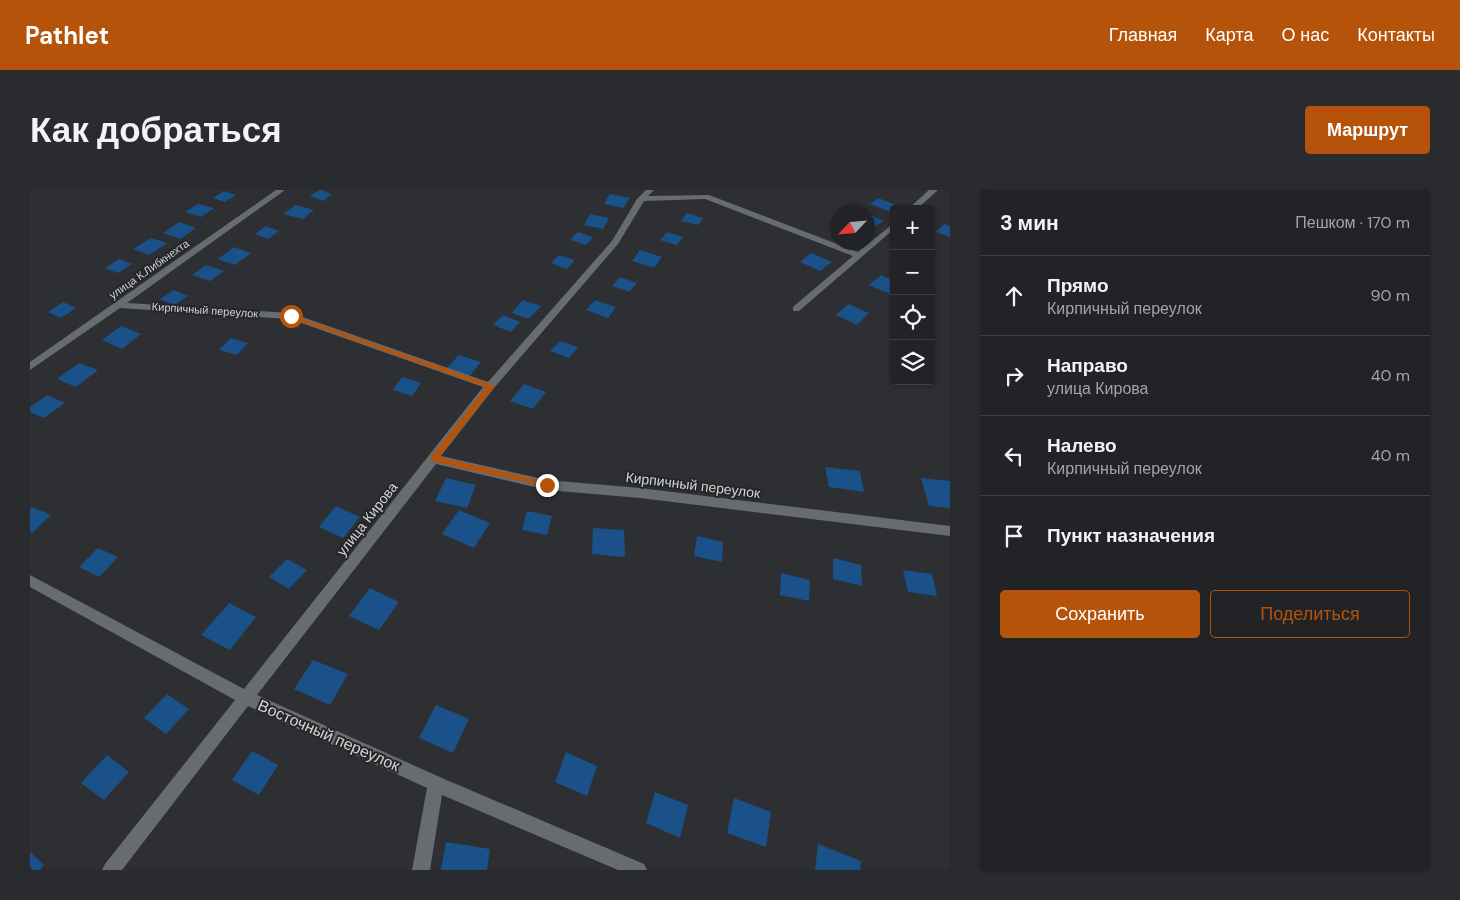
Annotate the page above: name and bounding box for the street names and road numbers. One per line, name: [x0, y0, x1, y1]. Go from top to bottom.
street label: улица К.Либкнехта: [106, 236, 192, 302]
street label: Кирпичный переулок: [151, 299, 259, 321]
street label: Кирпичный переулок: [625, 468, 762, 502]
street label: улица Кирова: [333, 478, 402, 560]
street label: Восточный переулок: [254, 695, 404, 777]

